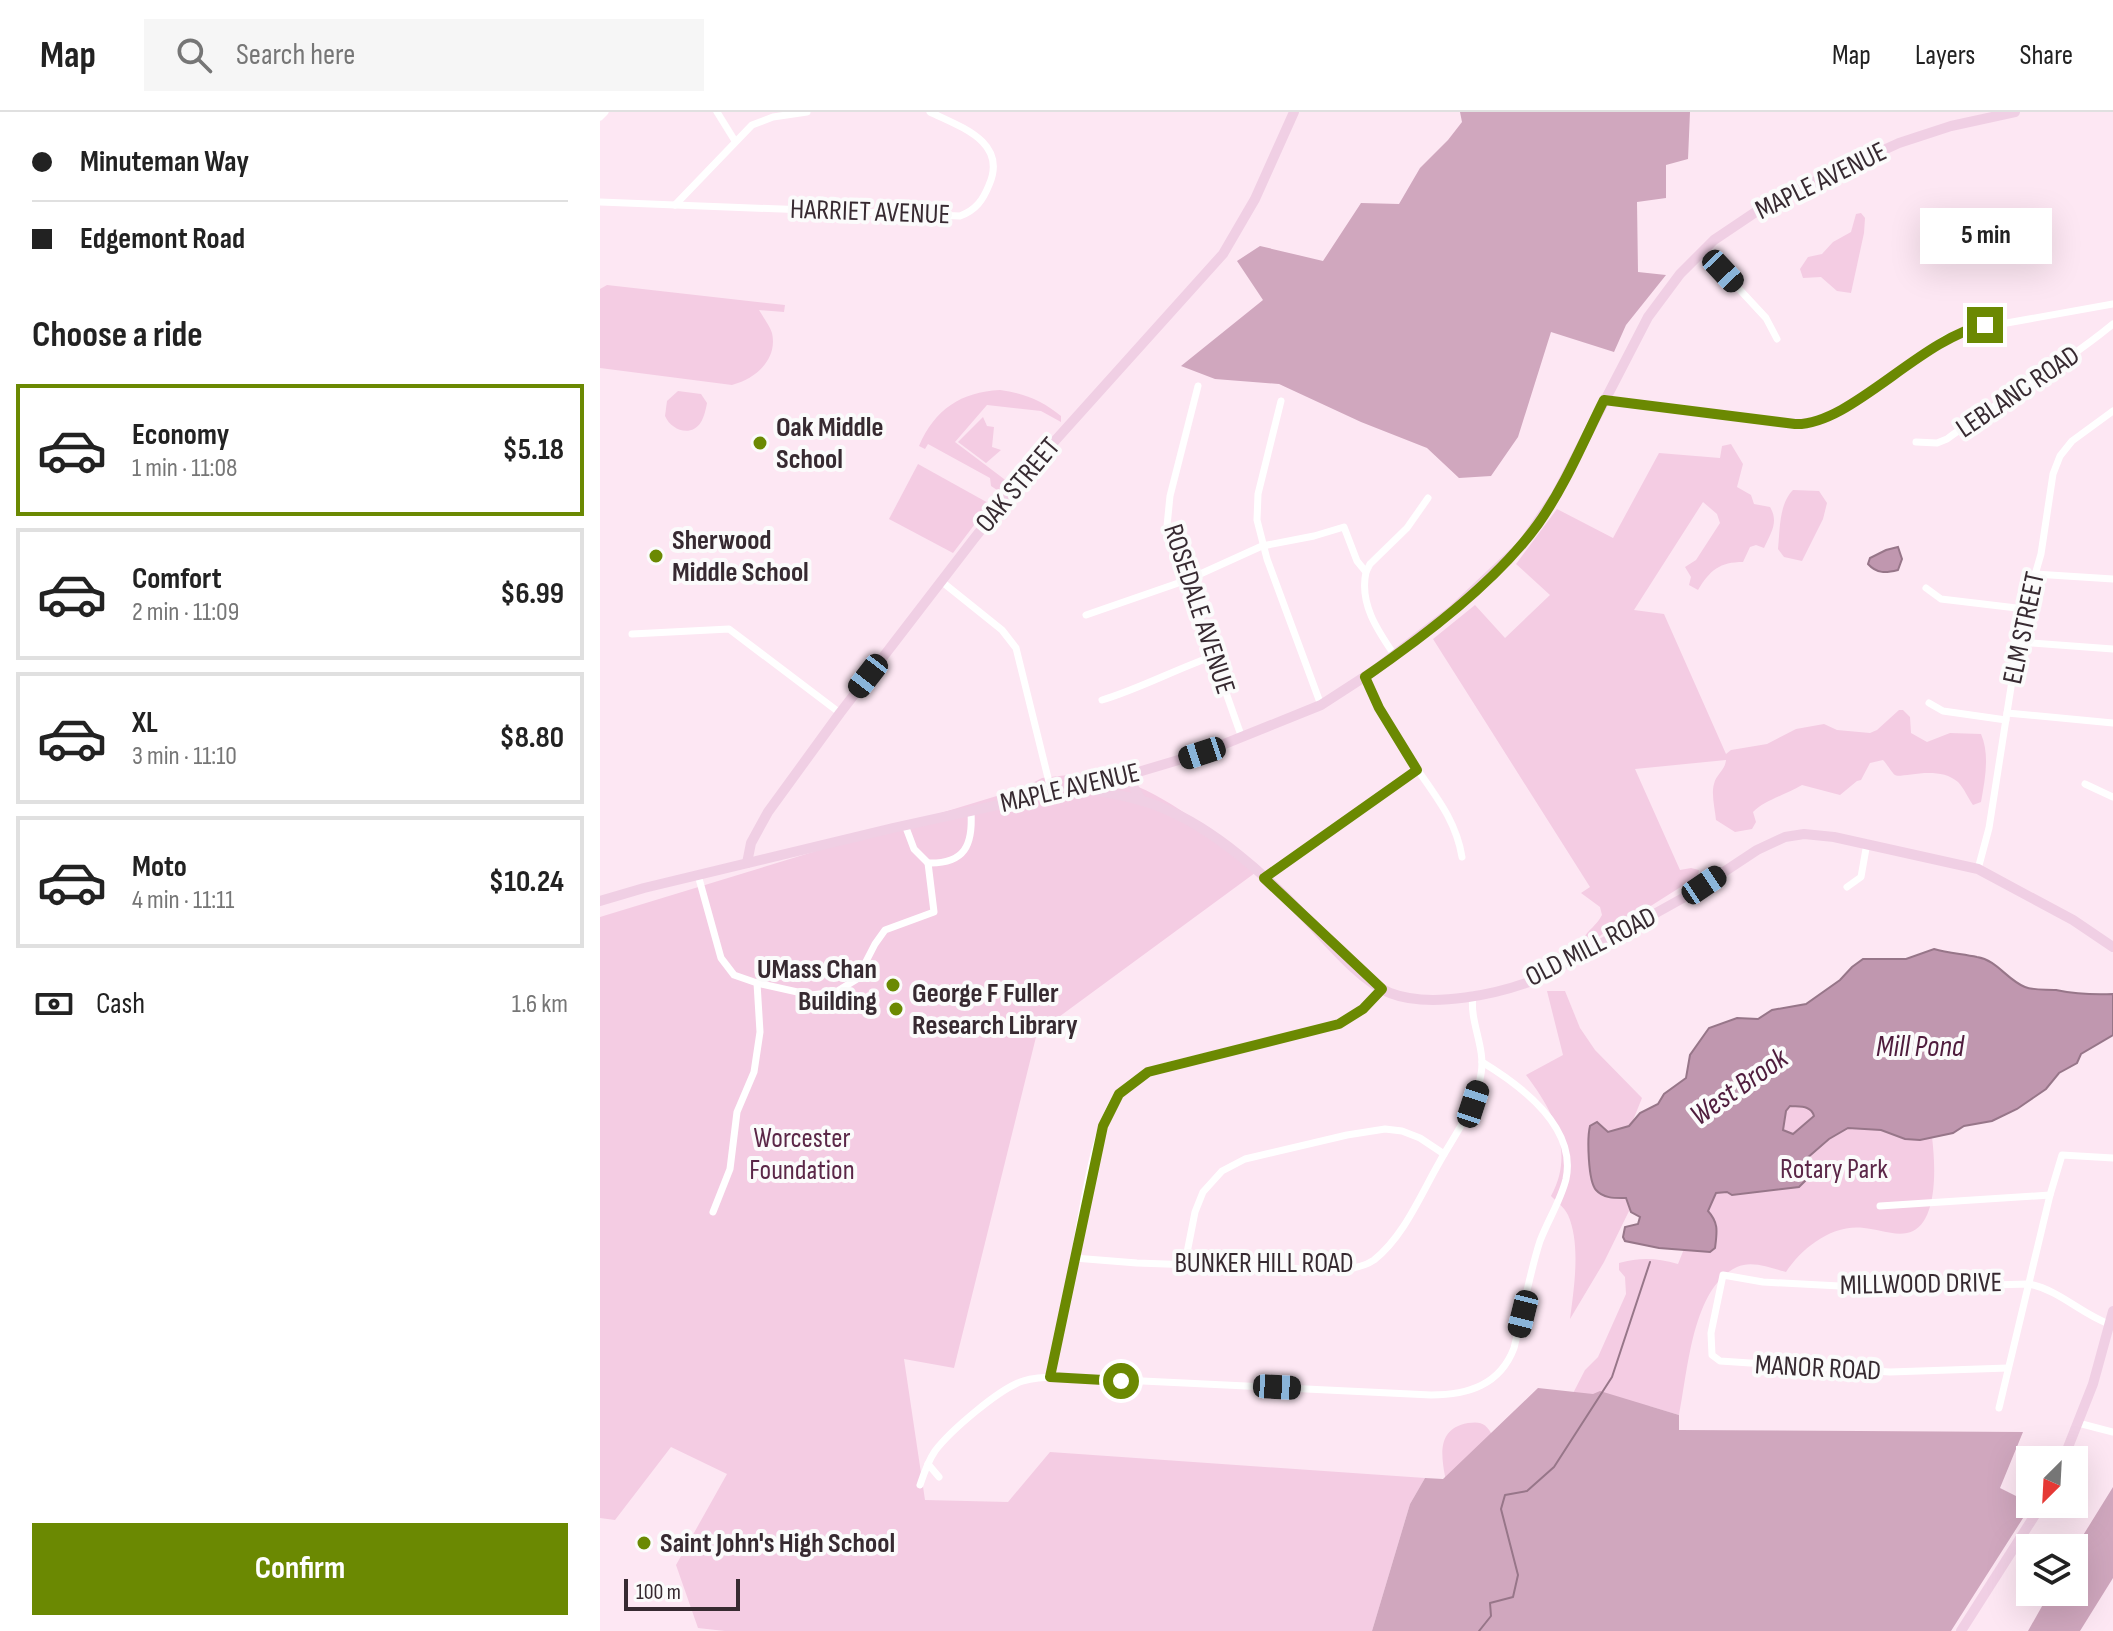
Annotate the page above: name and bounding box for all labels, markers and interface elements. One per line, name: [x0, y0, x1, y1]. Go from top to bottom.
search box: [144, 19, 704, 91]
text: Map: [40, 33, 96, 78]
icon: search: [172, 33, 216, 77]
text: Search here: [236, 37, 355, 73]
text: Map: [1832, 39, 1871, 72]
text: Layers: [1915, 39, 1975, 72]
text: Share: [2019, 39, 2073, 72]
street label: MAPLE AVENUE: [1750, 135, 1892, 227]
text: Minuteman Way: [80, 144, 249, 180]
street label: HARRIET AVENUE: [789, 193, 951, 231]
callout: 5 min: [1919, 209, 2051, 265]
text: 5 min: [1961, 220, 2011, 251]
text: Edgemont Road: [80, 221, 245, 257]
car: [1698, 245, 1748, 297]
route end: [1967, 307, 2003, 343]
text: Choose a ride: [32, 314, 203, 357]
street label: LEBLANC ROAD: [1950, 339, 2086, 445]
place label: Oak Middle School: [776, 411, 883, 476]
icon: car: [36, 414, 108, 486]
text: Economy: [132, 417, 229, 453]
street label: OAK STREET: [969, 431, 1067, 539]
text: $5.18: [503, 432, 564, 468]
marker: Oak Middle School: [751, 434, 769, 452]
text: 1 min · 11:08: [132, 453, 237, 484]
street label: ROSEDALE AVENUE: [1156, 520, 1242, 698]
place label: Sherwood Middle School: [672, 524, 809, 589]
marker: Sherwood Middle School: [647, 547, 665, 565]
icon: car: [36, 558, 108, 630]
text: Comfort: [132, 561, 222, 597]
street label: ELM STREET: [1996, 569, 2052, 687]
text: $6.99: [500, 576, 564, 612]
text: 2 min · 11:09: [132, 597, 239, 628]
car: [844, 650, 892, 702]
icon: car: [36, 702, 108, 774]
text: XL: [132, 705, 158, 741]
text: $8.80: [499, 720, 564, 756]
car: [1175, 734, 1229, 772]
text: 3 min · 11:10: [132, 741, 237, 772]
street label: MAPLE AVENUE: [997, 756, 1143, 820]
icon: car: [36, 846, 108, 918]
text: Moto: [132, 849, 187, 885]
car: [1677, 862, 1731, 908]
text: $10.24: [489, 864, 564, 900]
text: 4 min · 11:11: [132, 885, 234, 916]
street label: OLD MILL ROAD: [1520, 900, 1662, 994]
place label: UMass Chan Building: [757, 953, 877, 1018]
marker: UMass Chan Building: [884, 976, 902, 994]
place label: George F Fuller Research Library: [912, 977, 1078, 1042]
icon: cash: [32, 982, 76, 1026]
text: Cash: [96, 986, 145, 1022]
text: 1.6 km: [512, 989, 568, 1020]
marker: George F Fuller Research Library: [887, 1000, 905, 1018]
water label: Mill Pond: [1876, 1029, 1965, 1065]
water label: West Brook: [1683, 1040, 1796, 1134]
car: [1454, 1077, 1492, 1131]
park label: Worcester Foundation: [749, 1122, 855, 1187]
park label: Rotary Park: [1780, 1153, 1888, 1186]
street label: BUNKER HILL ROAD: [1174, 1247, 1354, 1280]
street label: MILLWOOD DRIVE: [1840, 1266, 2002, 1302]
car: [1506, 1288, 1540, 1340]
street label: MANOR ROAD: [1754, 1348, 1882, 1388]
route start: [1103, 1363, 1139, 1399]
car: [1252, 1374, 1302, 1400]
north arrow: [2016, 1446, 2088, 1518]
map controls: [2016, 1446, 2088, 1606]
button: Confirm: [32, 1523, 568, 1615]
place label: Saint John's High School: [660, 1527, 895, 1560]
marker: Saint John's High School: [635, 1534, 653, 1552]
button: layers: [2016, 1534, 2088, 1606]
scale bar: [624, 1575, 740, 1611]
text: 100 m: [636, 1579, 681, 1606]

